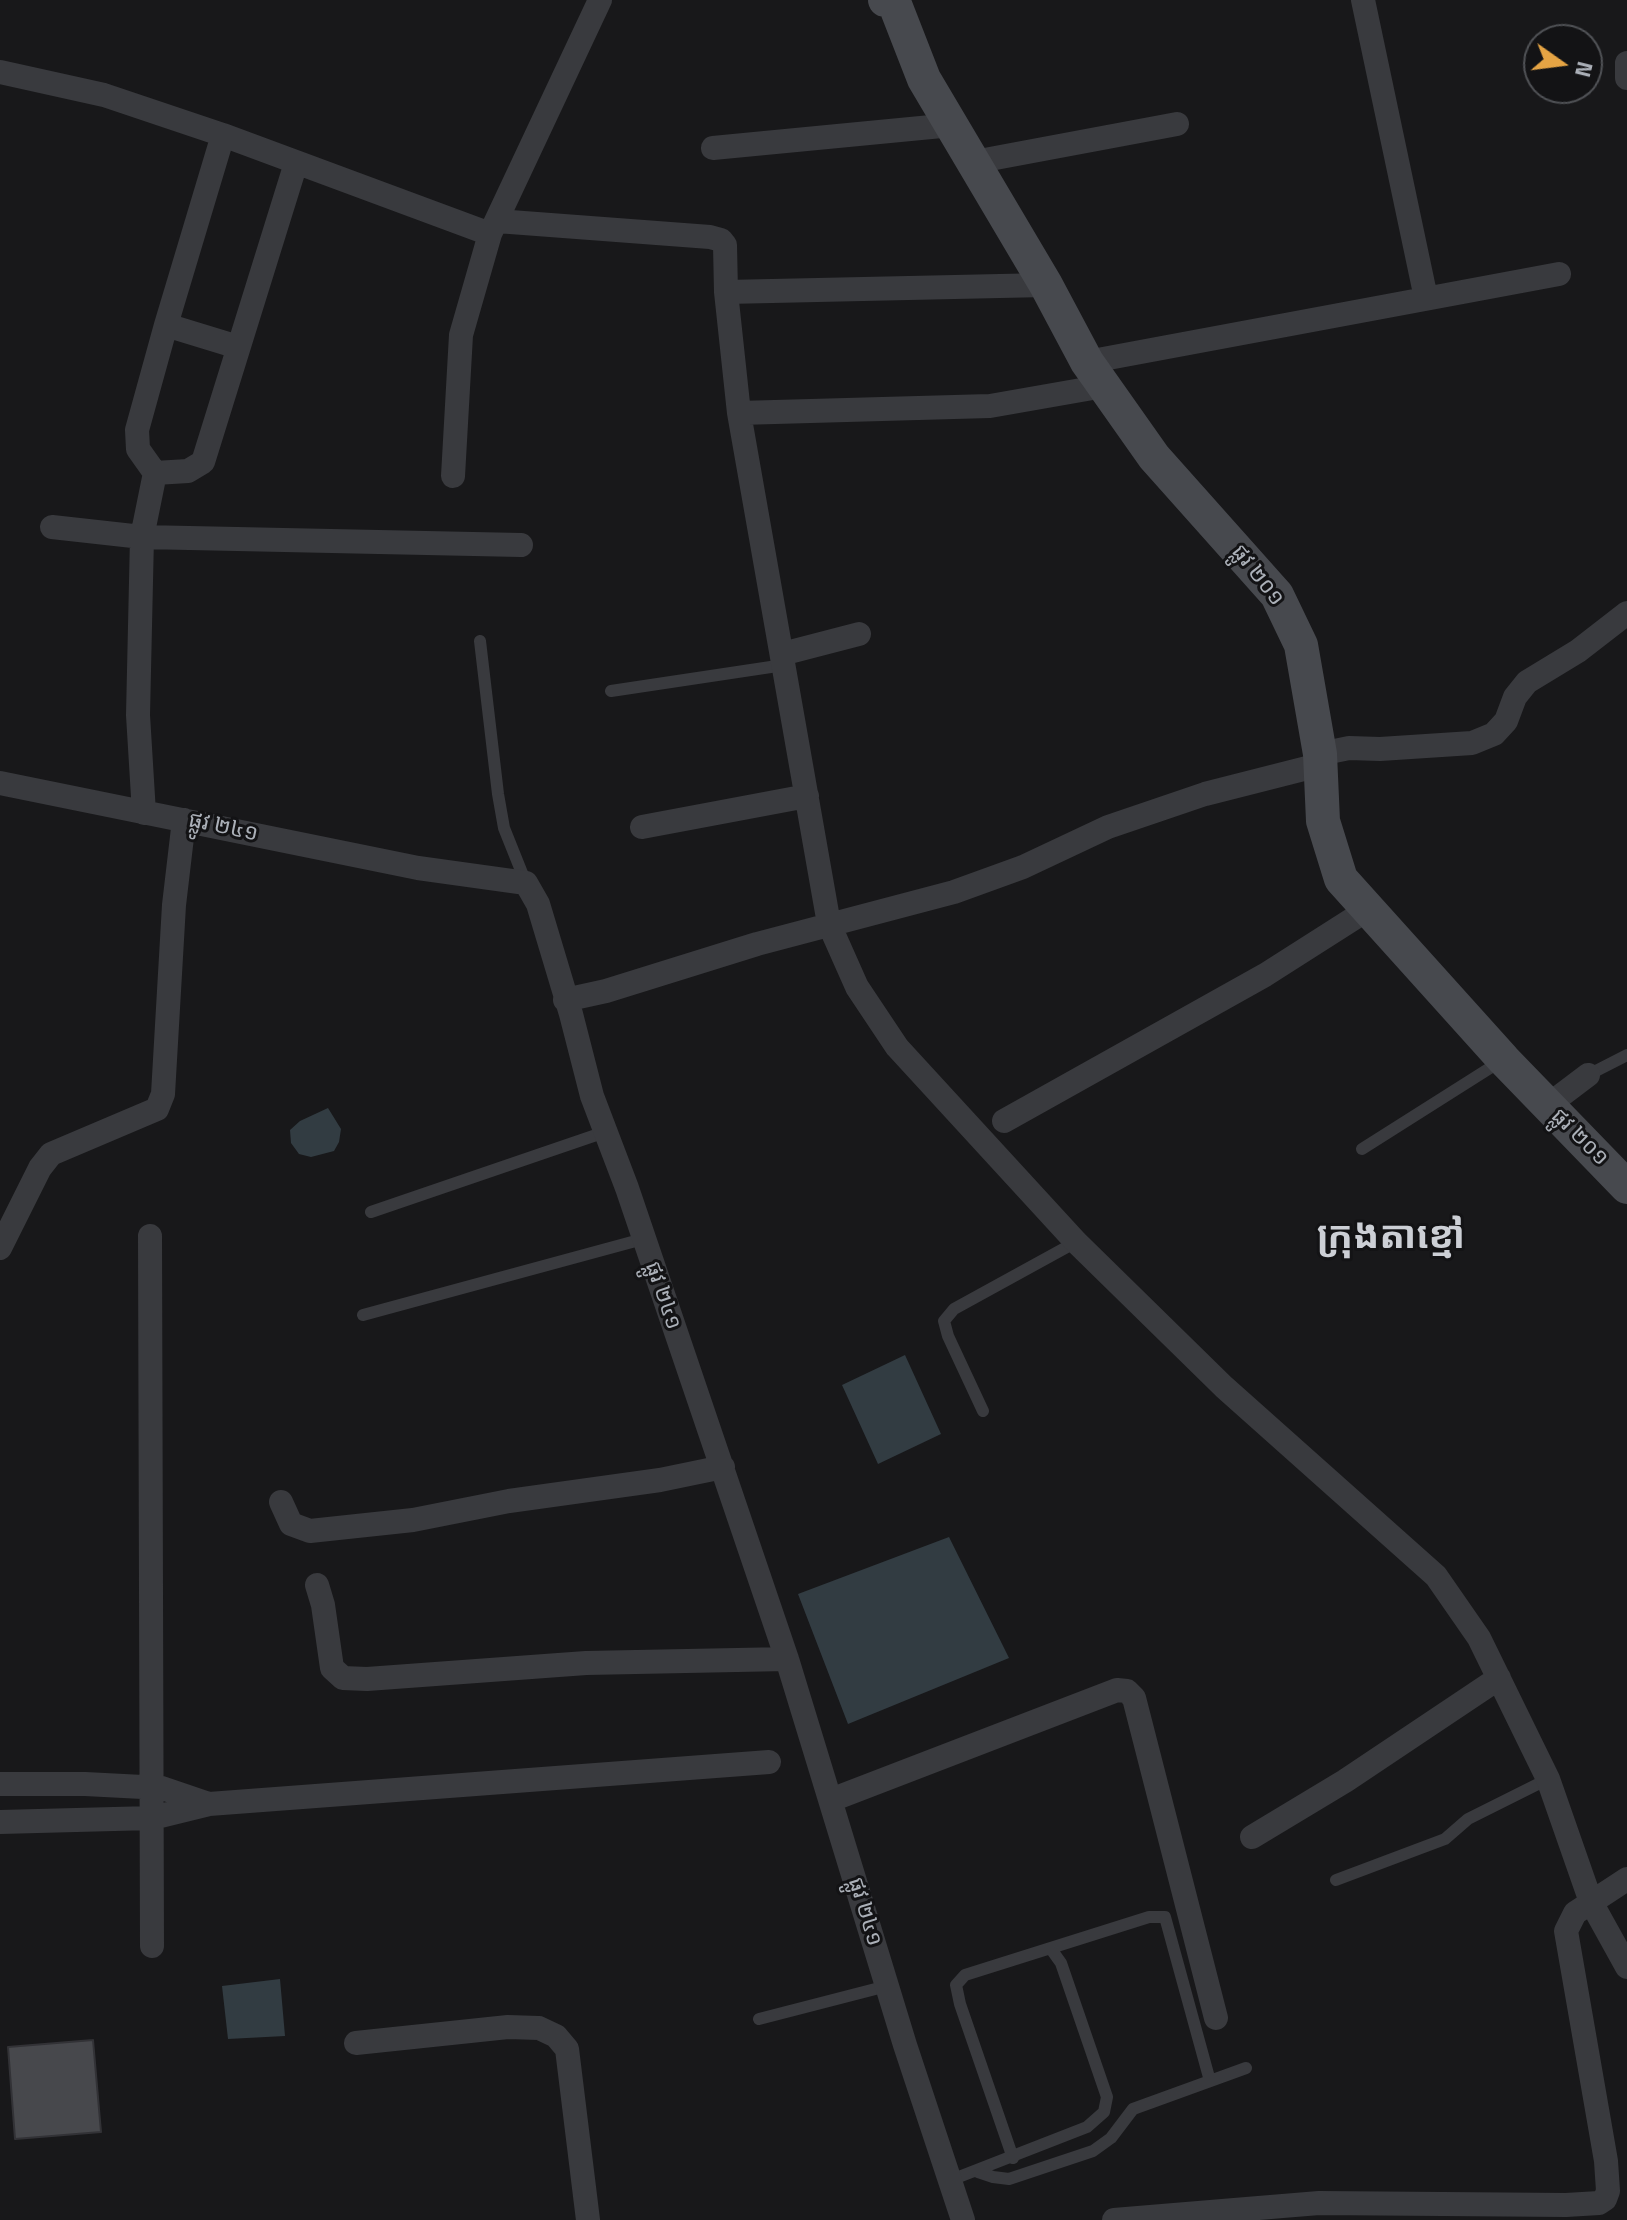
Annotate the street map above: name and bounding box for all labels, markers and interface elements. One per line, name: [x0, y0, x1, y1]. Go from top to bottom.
north arrow: [1523, 24, 1603, 104]
text: N: [1566, 58, 1603, 81]
street label: ផ្លូវ ២០១: [1225, 540, 1289, 612]
street label: ផ្លូវ ២៤១: [186, 808, 260, 848]
street label: ផ្លូវ ២០១: [1545, 1104, 1613, 1172]
district label: ក្រុងតាខ្មៅ: [1317, 1216, 1465, 1262]
street label: ផ្លូវ ២៤១: [638, 1258, 686, 1334]
street label: ផ្លូវ ២៤១: [841, 1874, 887, 1950]

